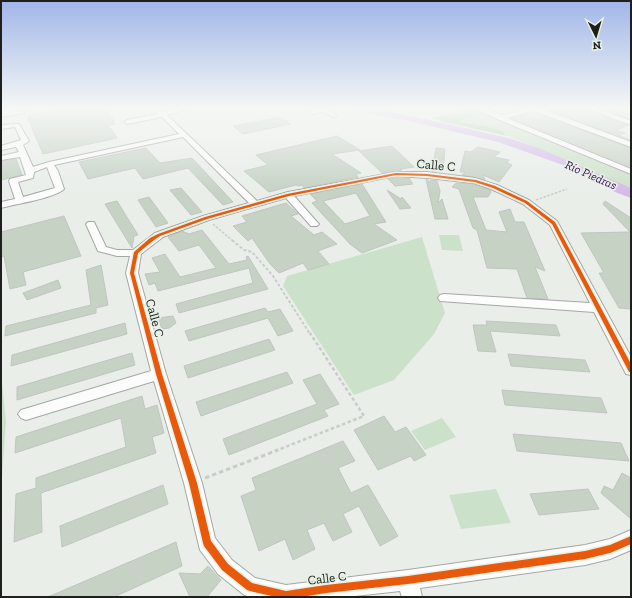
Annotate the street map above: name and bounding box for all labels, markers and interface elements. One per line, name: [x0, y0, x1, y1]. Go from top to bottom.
north arrow: [576, 16, 616, 56]
text: N: [591, 39, 602, 52]
street label: Calle C: [416, 156, 456, 174]
water label: Río Piedras: [563, 157, 619, 193]
street label: Calle C: [143, 297, 167, 339]
street label: Calle C: [307, 568, 347, 588]

